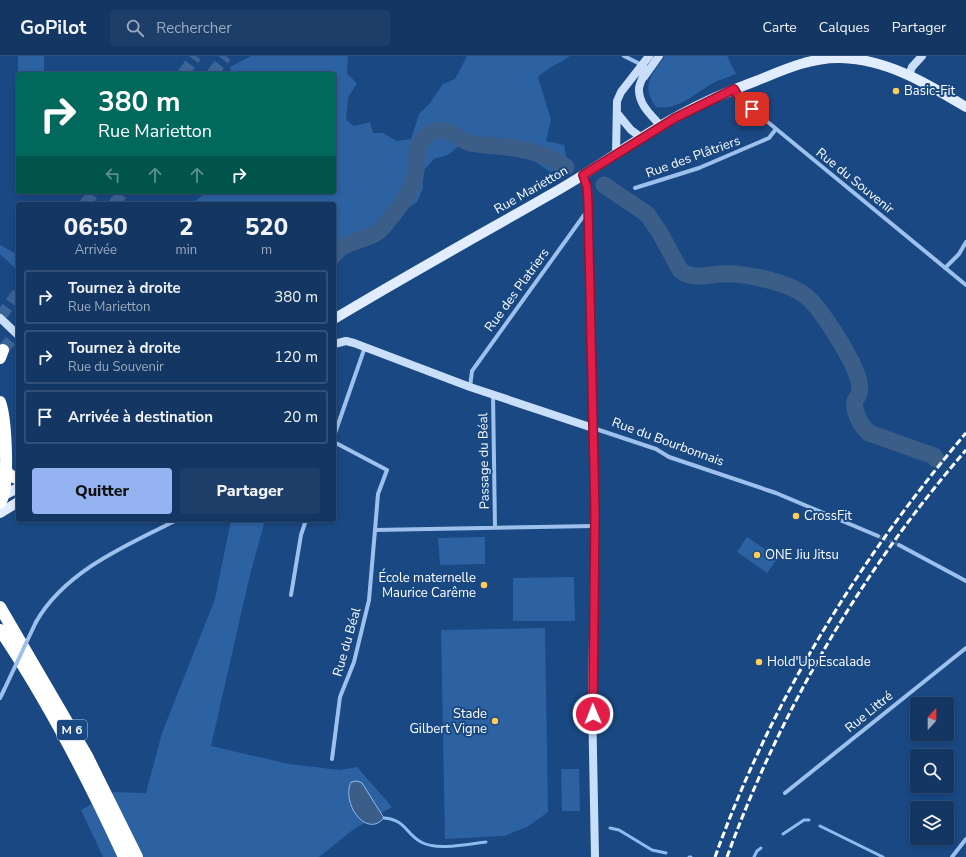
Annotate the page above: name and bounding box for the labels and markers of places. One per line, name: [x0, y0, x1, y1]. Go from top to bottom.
place label: Basic-Fit: [904, 82, 955, 100]
marker: Basic-Fit: [891, 86, 901, 96]
pin: [735, 92, 769, 126]
place label: CrossFit: [804, 507, 852, 525]
marker: CrossFit: [791, 511, 801, 521]
place label: ONE Jiu Jitsu: [765, 546, 839, 564]
marker: ONE Jiu Jitsu: [752, 550, 762, 560]
place label: École maternelle Maurice Carême: [378, 568, 476, 602]
marker: École maternelle Maurice Carême: [479, 580, 489, 590]
place label: Hold'Up Escalade: [767, 653, 871, 671]
marker: Hold'Up Escalade: [754, 657, 764, 667]
place label: Stade Gilbert Vigne: [409, 705, 487, 738]
marker: Stade Gilbert Vigne: [490, 716, 500, 726]

